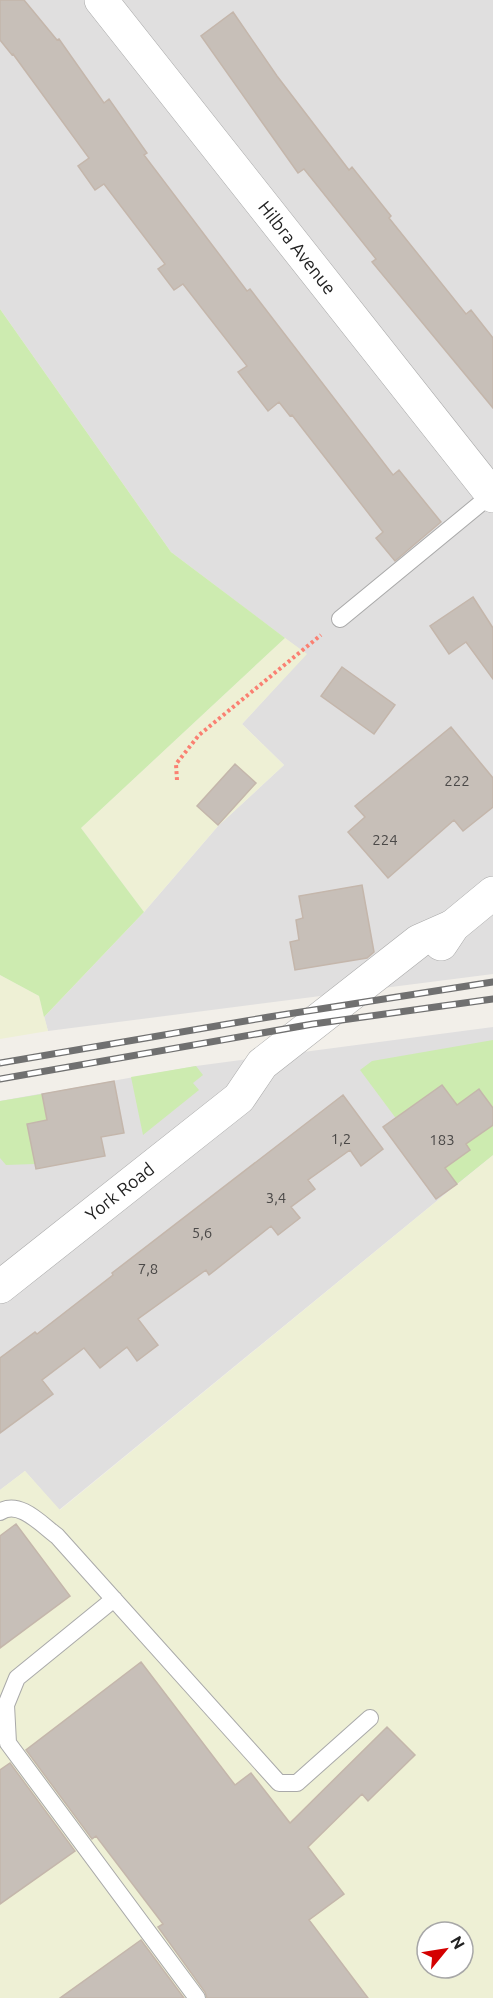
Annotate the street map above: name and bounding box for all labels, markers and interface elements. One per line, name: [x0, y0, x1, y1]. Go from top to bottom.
street label: Hilbra Avenue: [255, 197, 341, 298]
house number: 222: [444, 772, 470, 789]
house number: 224: [372, 831, 398, 848]
house number: 1,2: [331, 1130, 351, 1147]
house number: 183: [429, 1131, 455, 1148]
street label: York Road: [81, 1158, 158, 1225]
house number: 3,4: [266, 1189, 286, 1206]
house number: 5,6: [192, 1224, 212, 1241]
house number: 7,8: [138, 1260, 158, 1277]
north arrow: [415, 1920, 475, 1980]
text: N: [447, 1933, 469, 1952]

